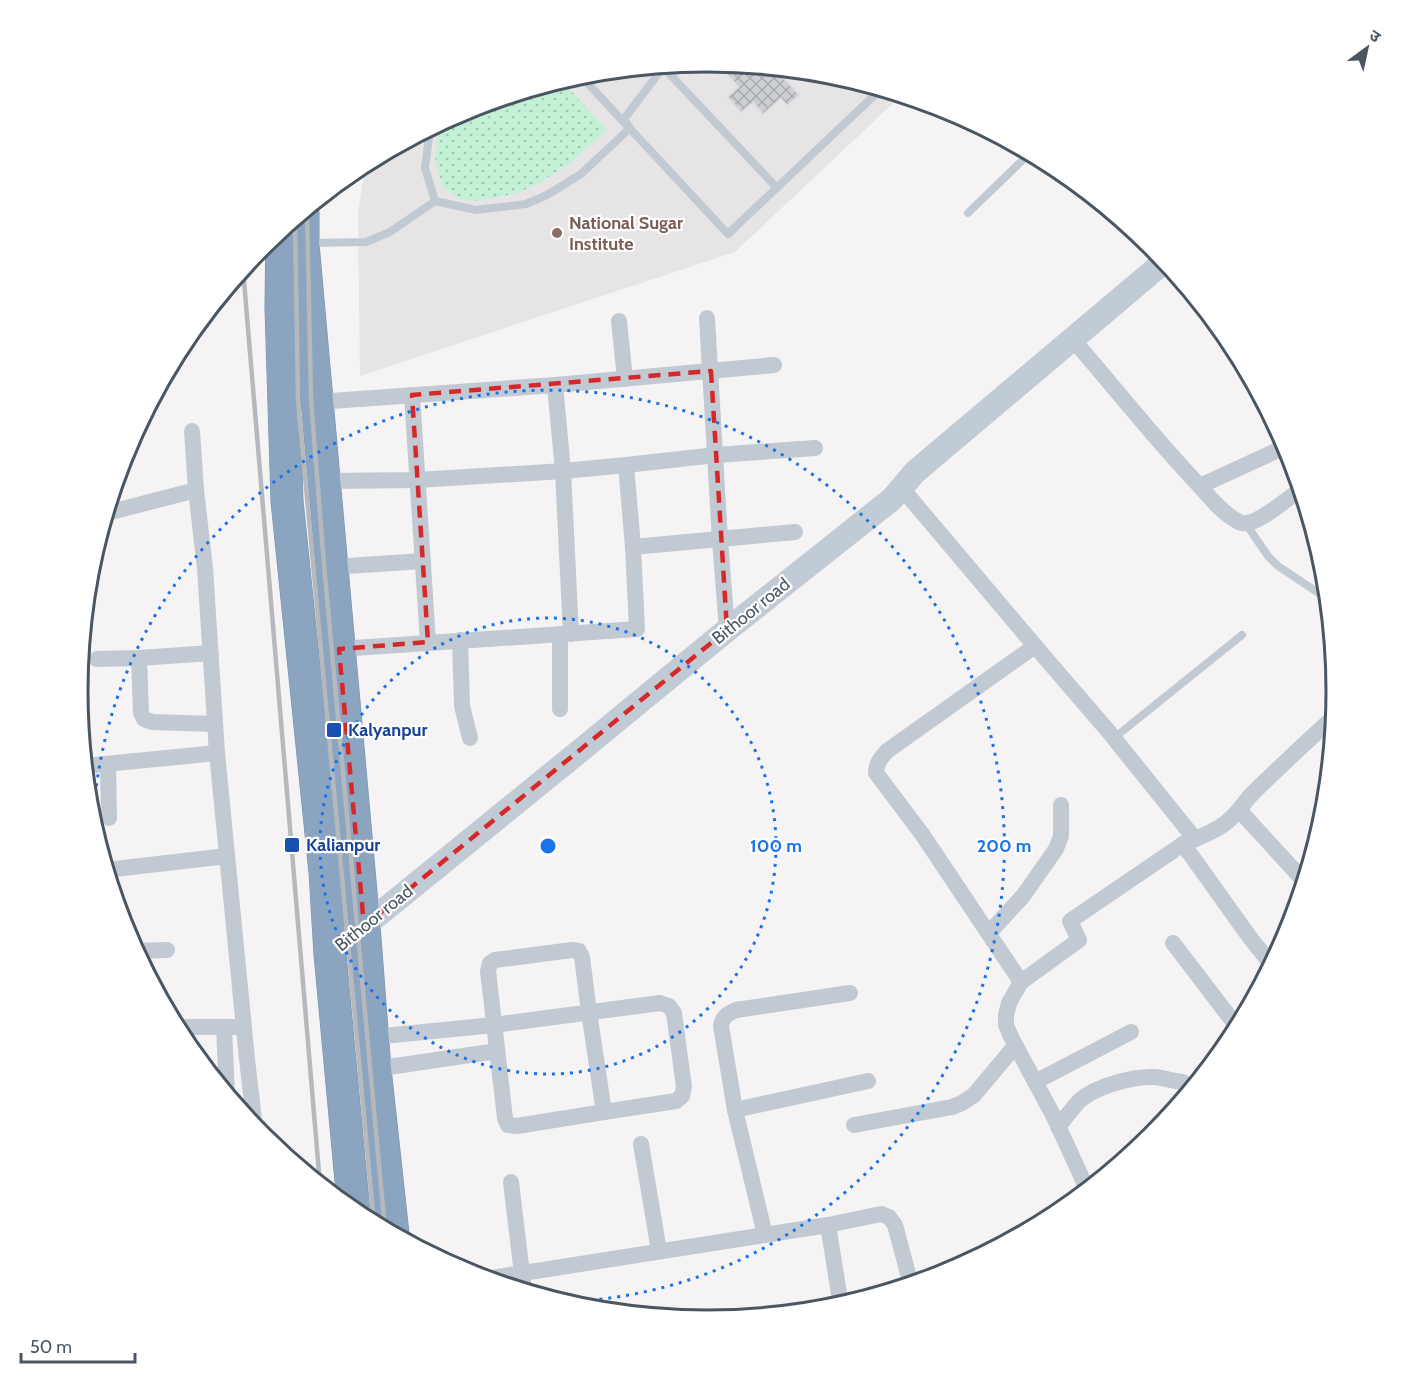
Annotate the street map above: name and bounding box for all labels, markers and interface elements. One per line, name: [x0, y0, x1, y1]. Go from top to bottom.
north arrow: [1337, 18, 1397, 78]
text: उ: [1366, 25, 1385, 47]
place label: National Sugar Institute: [569, 212, 683, 255]
marker: National Sugar Institute: [550, 226, 564, 240]
street label: Bithoor road: [708, 573, 794, 649]
place label: Kalyanpur: [348, 719, 427, 741]
marker: Kalyanpur: [325, 721, 343, 739]
place label: Kalianpur: [306, 834, 380, 856]
text: 100 m: [750, 835, 802, 857]
text: 200 m: [977, 835, 1031, 857]
marker: Kalianpur: [283, 836, 301, 854]
centre of rings: [538, 836, 558, 856]
street label: Bithoor road: [331, 880, 417, 956]
scale bar: [21, 1326, 135, 1364]
text: 50 m: [30, 1336, 72, 1358]

